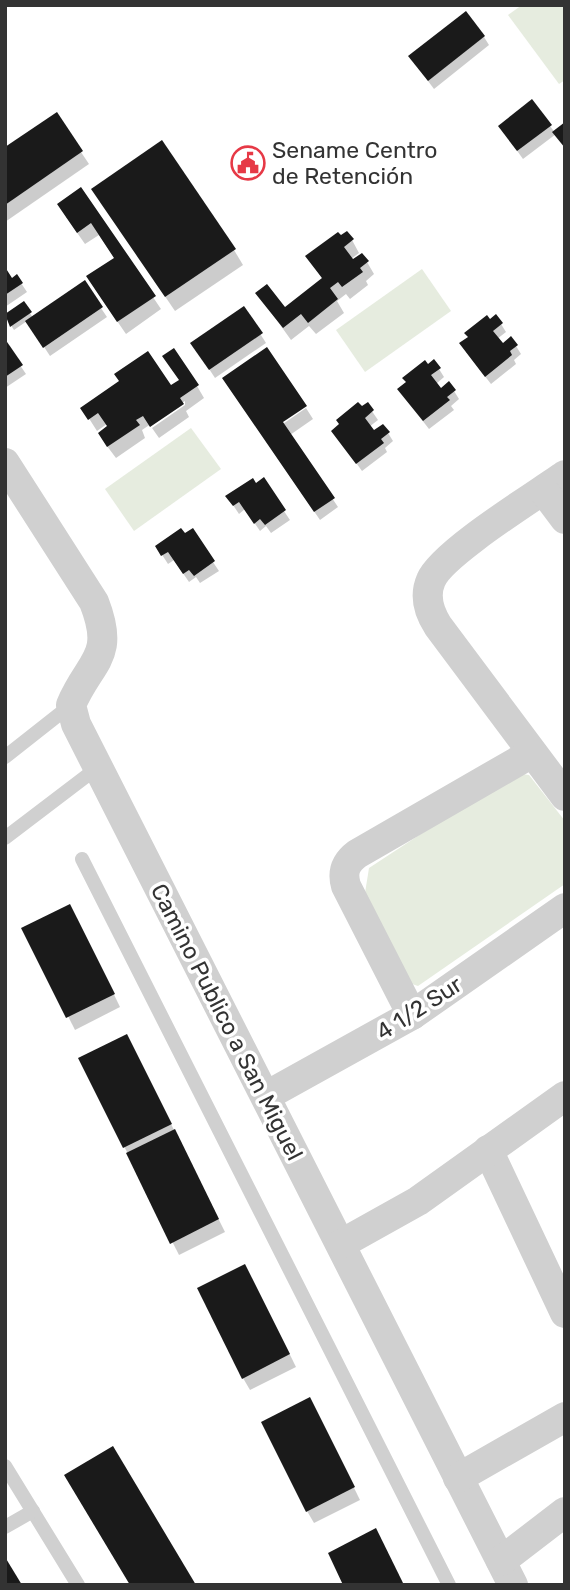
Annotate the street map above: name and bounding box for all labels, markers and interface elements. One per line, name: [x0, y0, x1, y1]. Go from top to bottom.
place label: Sename Centro de Retención: [272, 136, 437, 190]
public building icon: Sename Centro de Retención: [229, 144, 267, 182]
street label: Camino Publico a San Miguel: [145, 879, 309, 1165]
street label: 4 1/2 Sur: [371, 970, 467, 1046]

